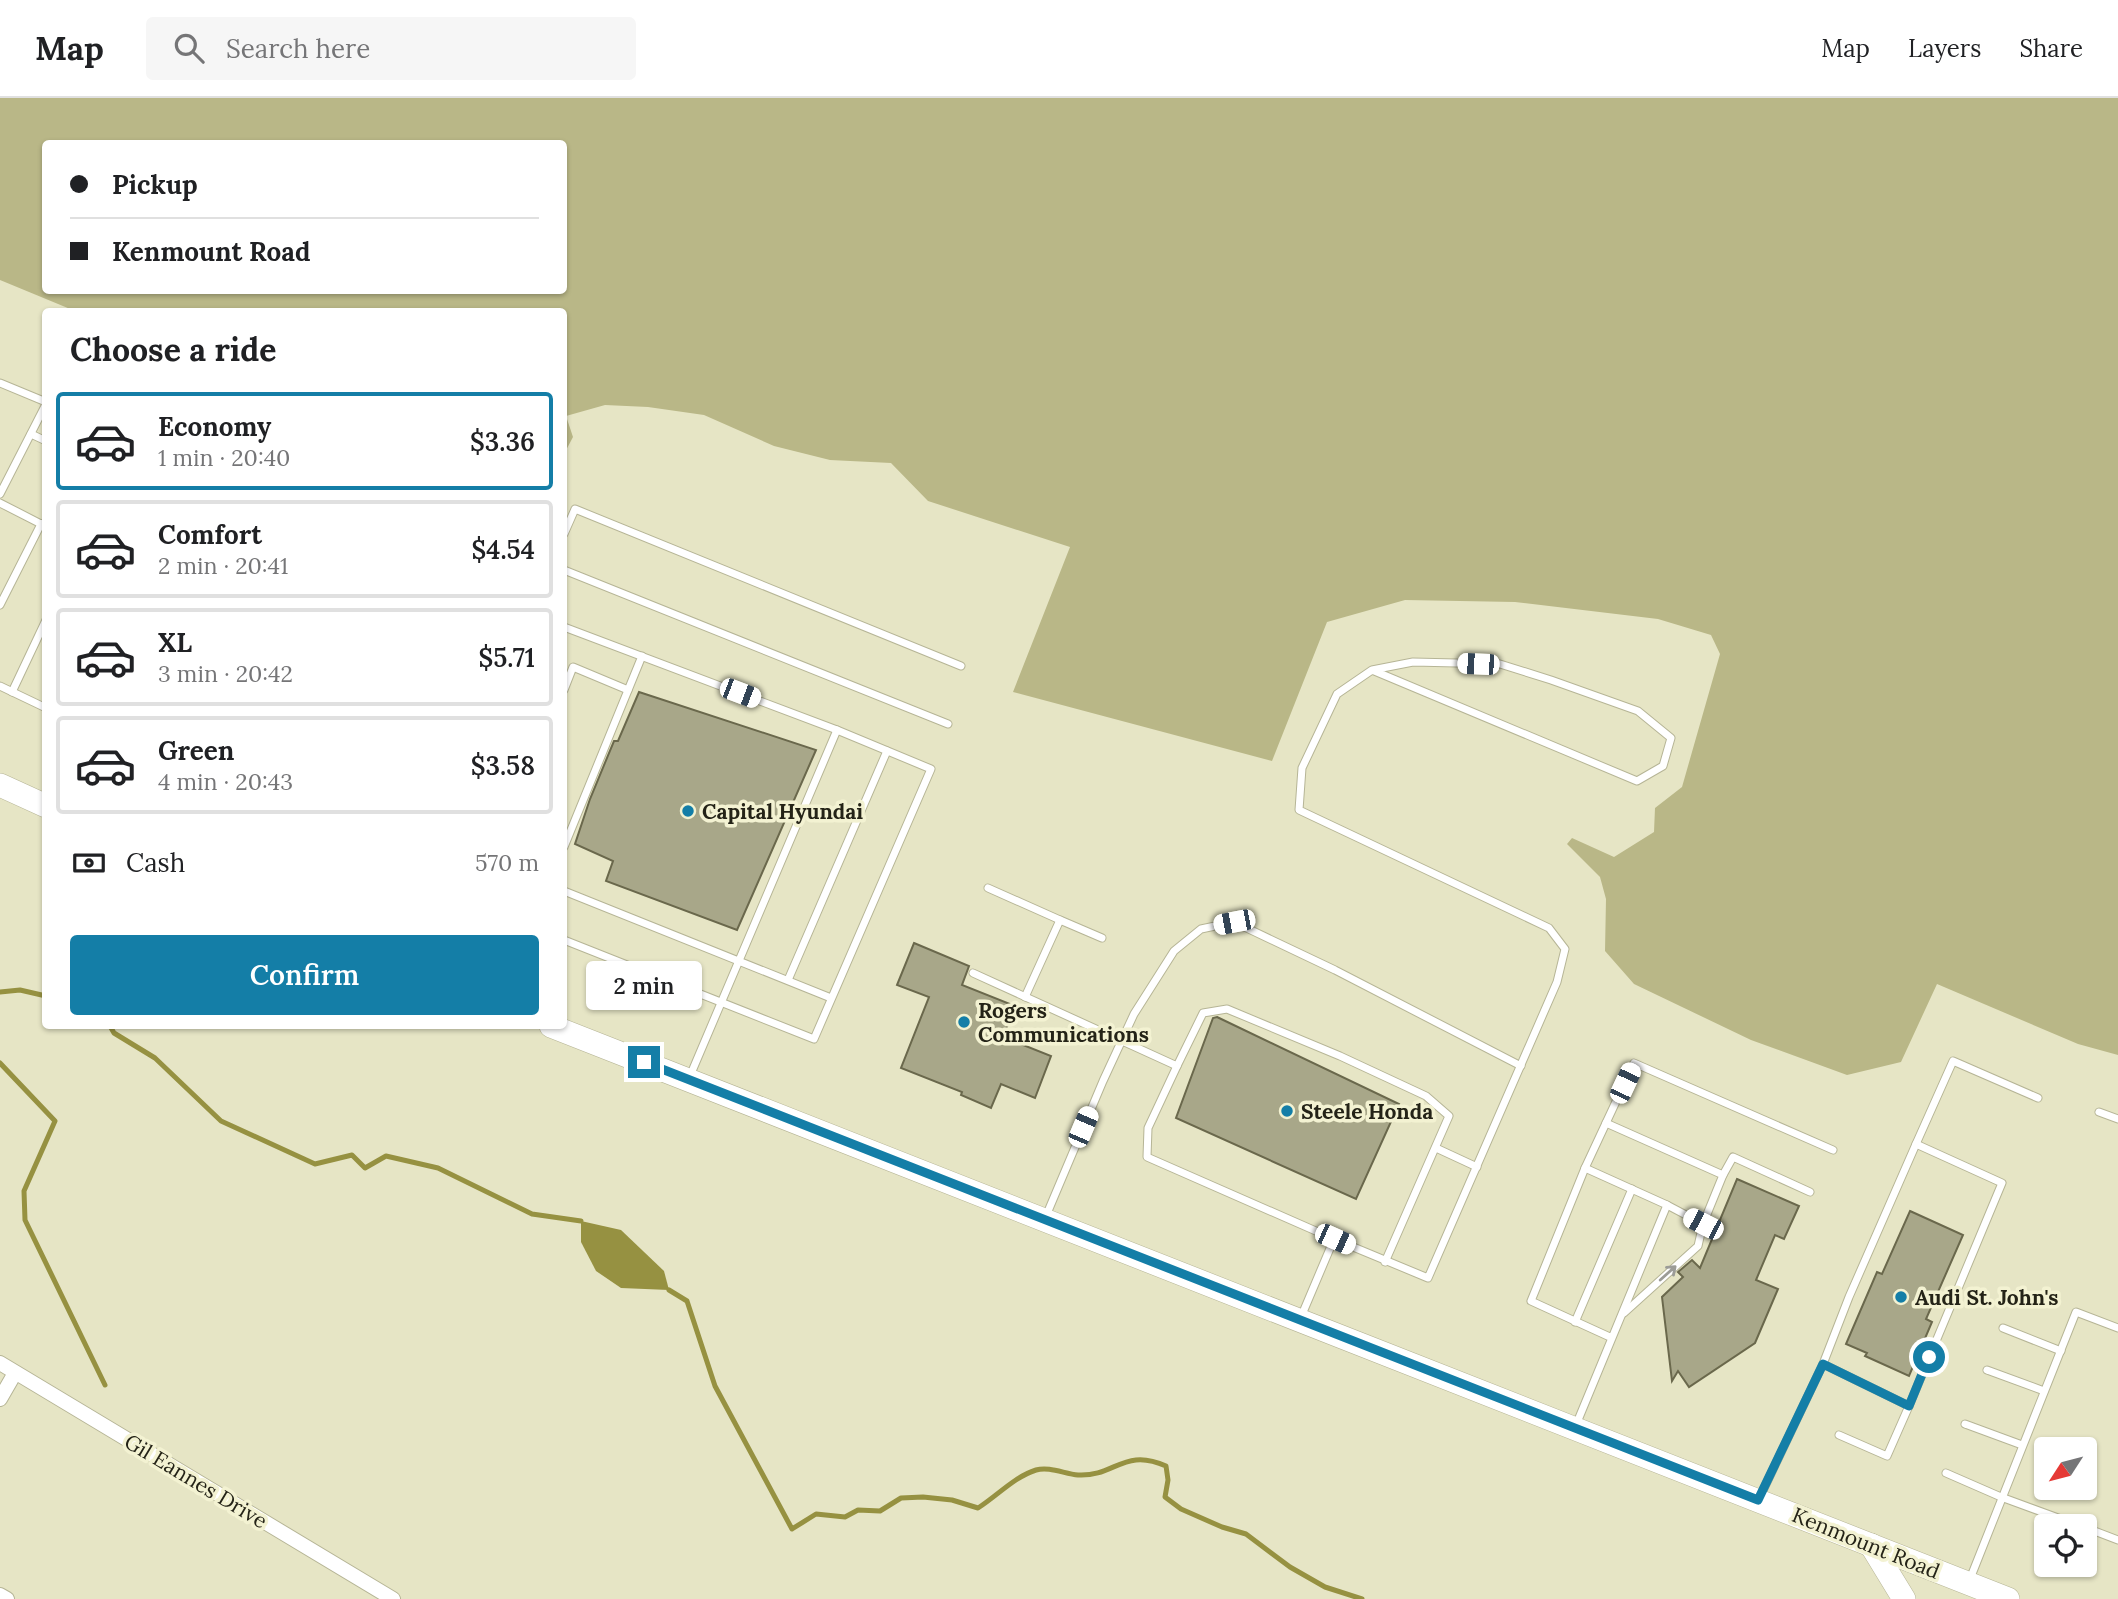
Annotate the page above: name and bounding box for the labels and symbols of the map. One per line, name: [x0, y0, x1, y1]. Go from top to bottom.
car: [1457, 653, 1500, 675]
car: [717, 676, 764, 710]
place label: Capital Hyundai: [702, 798, 863, 825]
marker: Capital Hyundai: [680, 803, 696, 819]
car: [1212, 908, 1257, 936]
callout: 2 min: [586, 960, 702, 1010]
place label: Rogers Communications: [978, 997, 1149, 1048]
marker: Rogers Communications: [956, 1014, 972, 1030]
route end: [628, 1046, 660, 1078]
car: [1607, 1060, 1644, 1106]
place label: Steele Honda: [1301, 1098, 1433, 1125]
marker: Steele Honda: [1279, 1103, 1295, 1119]
car: [1066, 1104, 1101, 1150]
car: [1680, 1205, 1727, 1243]
car: [1312, 1221, 1359, 1257]
one-way arrow: [1659, 1265, 1677, 1281]
place label: Audi St. John's: [1915, 1284, 2058, 1311]
marker: Audi St. John's: [1893, 1289, 1909, 1305]
route start: [1913, 1341, 1945, 1373]
street label: Gil Eannes Drive: [120, 1428, 272, 1534]
north arrow: [2034, 1437, 2096, 1500]
street label: Kenmount Road: [1788, 1501, 1944, 1585]

